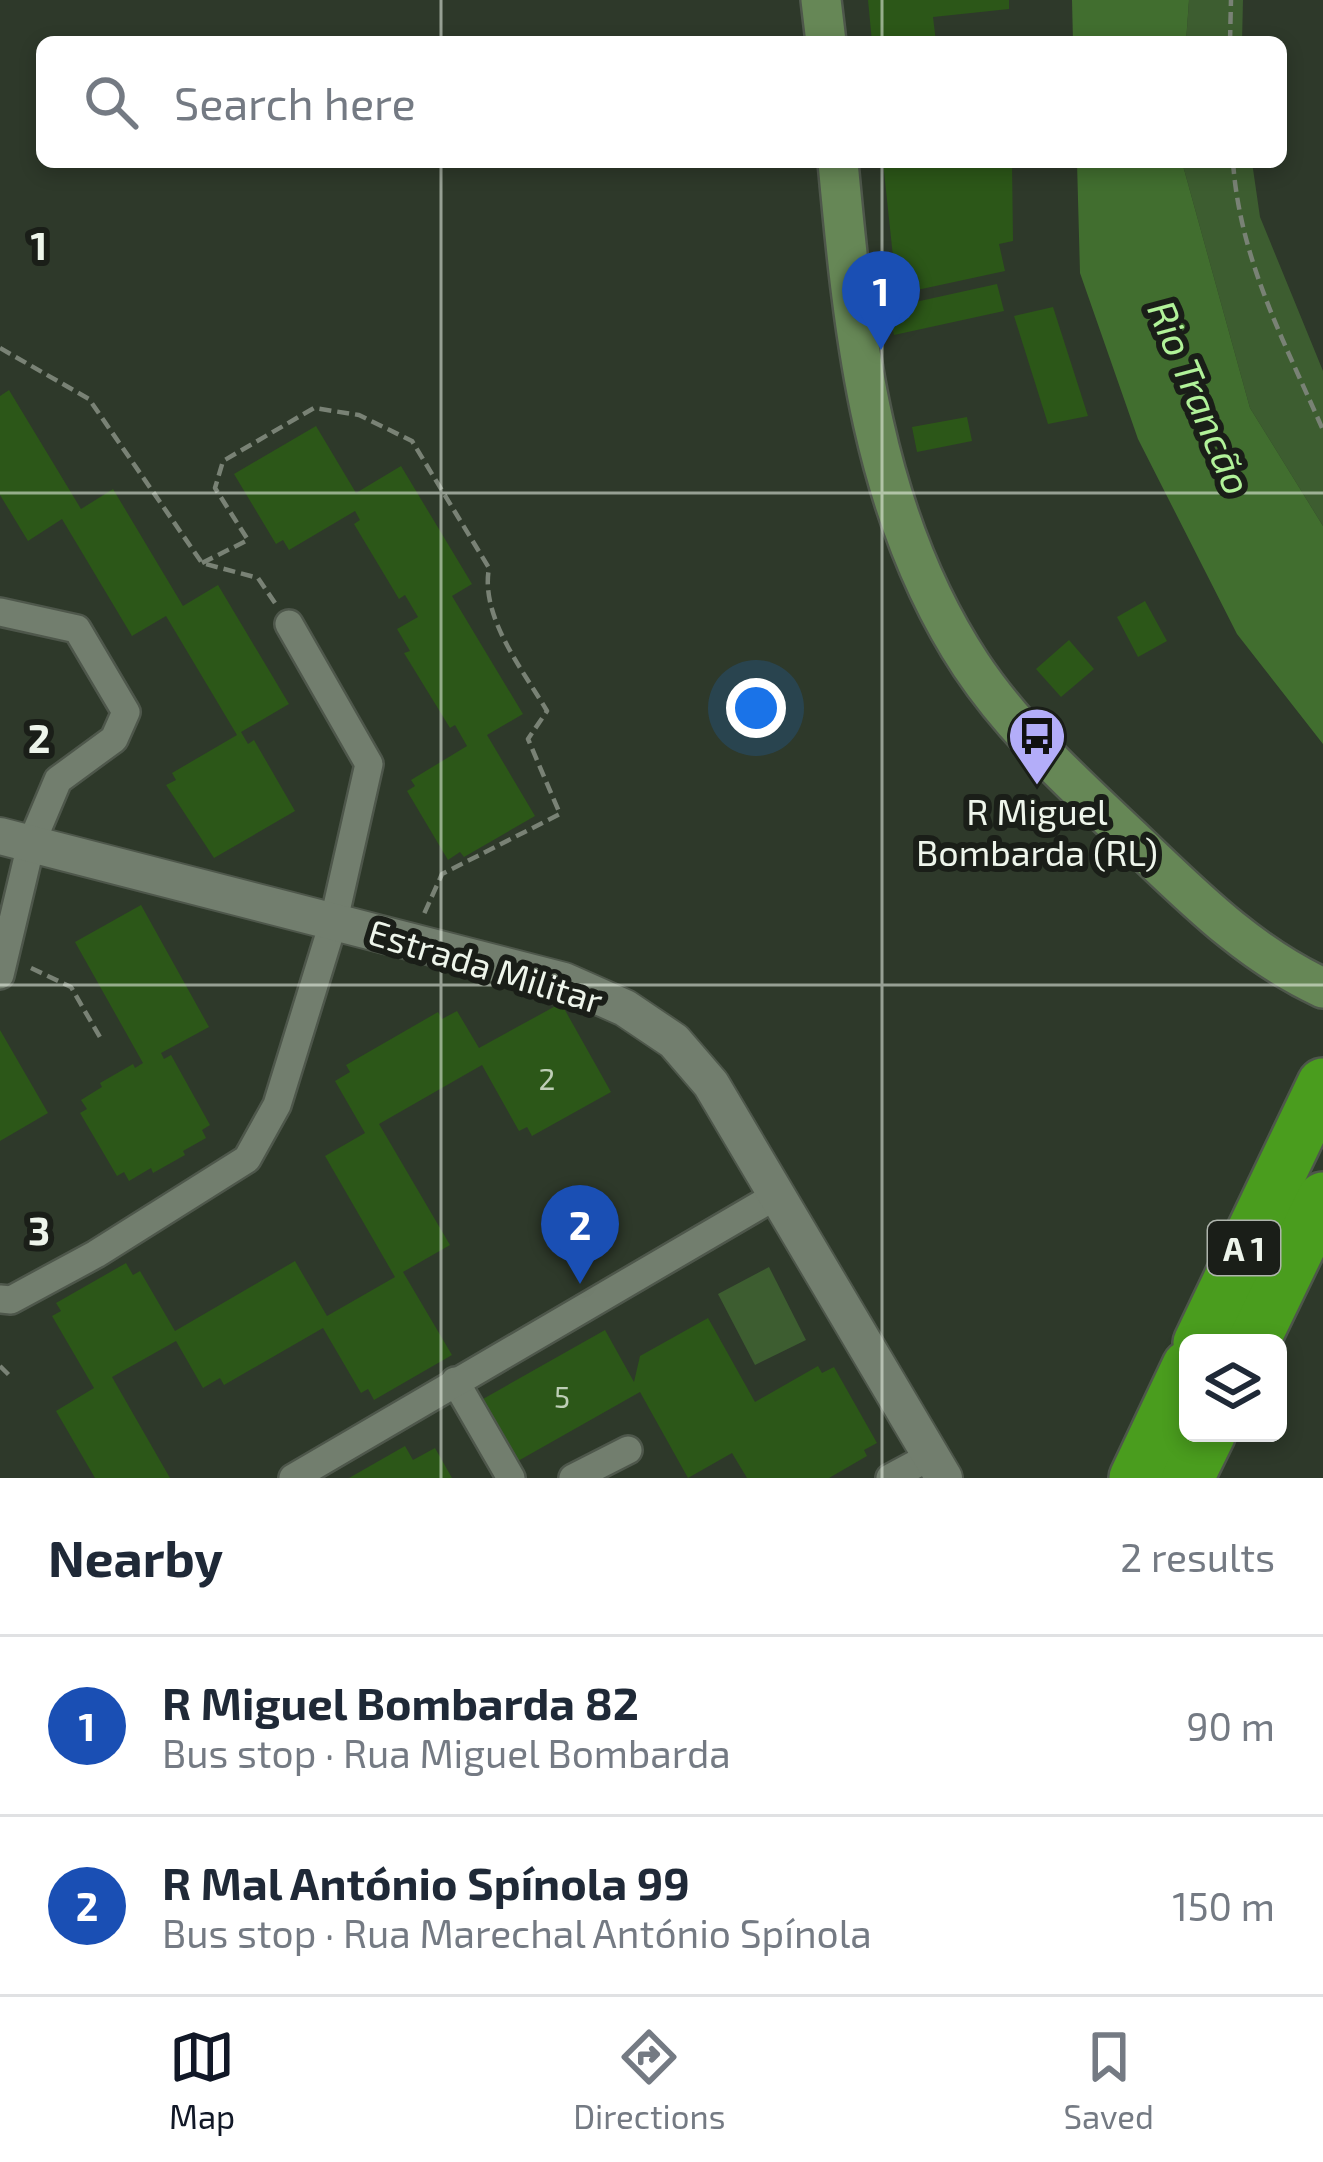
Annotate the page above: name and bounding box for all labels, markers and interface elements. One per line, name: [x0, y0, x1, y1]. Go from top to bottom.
search box: [36, 36, 1287, 168]
icon: search: [78, 69, 144, 135]
text: Search here: [174, 75, 416, 129]
text: 1: [31, 221, 47, 268]
pin: 1: [842, 251, 920, 350]
water label: Rio Trancão: [1139, 293, 1263, 501]
your location: [726, 678, 786, 738]
bus stop icon: R Miguel Bombarda (RL): [1006, 705, 1068, 787]
text: 2: [28, 714, 50, 761]
place label: R Miguel Bombarda (RL): [916, 789, 1158, 873]
street label: Estrada Militar: [364, 909, 608, 1021]
house number: 2: [539, 1060, 555, 1096]
pin: 2: [541, 1185, 619, 1284]
text: 3: [28, 1206, 50, 1253]
road number: A 1: [1208, 1221, 1280, 1275]
map controls: [1179, 1334, 1287, 1442]
button: layers: [1179, 1334, 1287, 1442]
house number: 5: [554, 1378, 570, 1414]
text: Nearby: [48, 1526, 223, 1587]
text: 2 results: [1120, 1533, 1275, 1580]
text: R Miguel Bombarda 82: [162, 1675, 639, 1729]
text: 1: [79, 1702, 95, 1749]
text: 90 m: [1186, 1702, 1275, 1749]
text: Bus stop · Rua Miguel Bombarda: [162, 1729, 731, 1776]
text: R Mal António Spínola 99: [162, 1855, 690, 1909]
text: 2: [76, 1882, 98, 1929]
text: 150 m: [1172, 1882, 1275, 1929]
text: Bus stop · Rua Marechal António Spínola: [162, 1909, 872, 1956]
tab: Map: [169, 2024, 235, 2136]
tab: Directions: [573, 2024, 725, 2136]
tab: Saved: [1063, 2024, 1154, 2136]

